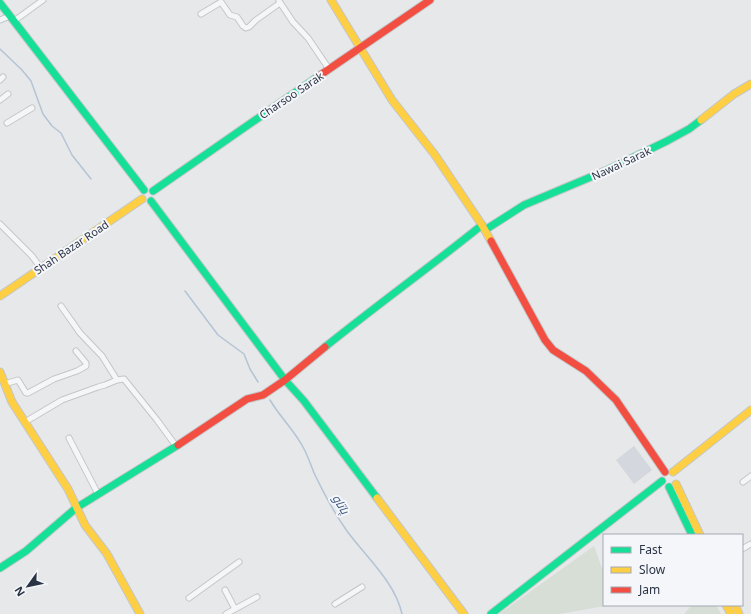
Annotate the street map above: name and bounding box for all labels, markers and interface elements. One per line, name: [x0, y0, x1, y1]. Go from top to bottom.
street label: Charsoo Sarak: [256, 68, 326, 122]
street label: Nawai Sarak: [589, 143, 653, 183]
street label: Shah Bazar Road: [31, 216, 111, 278]
water label: پاتاو: [329, 491, 354, 518]
legend: [603, 534, 743, 606]
text: Fast: [639, 541, 663, 558]
text: Slow: [639, 561, 666, 578]
north arrow: [8, 566, 48, 606]
text: Jam: [638, 581, 660, 598]
text: N: [10, 584, 28, 600]

